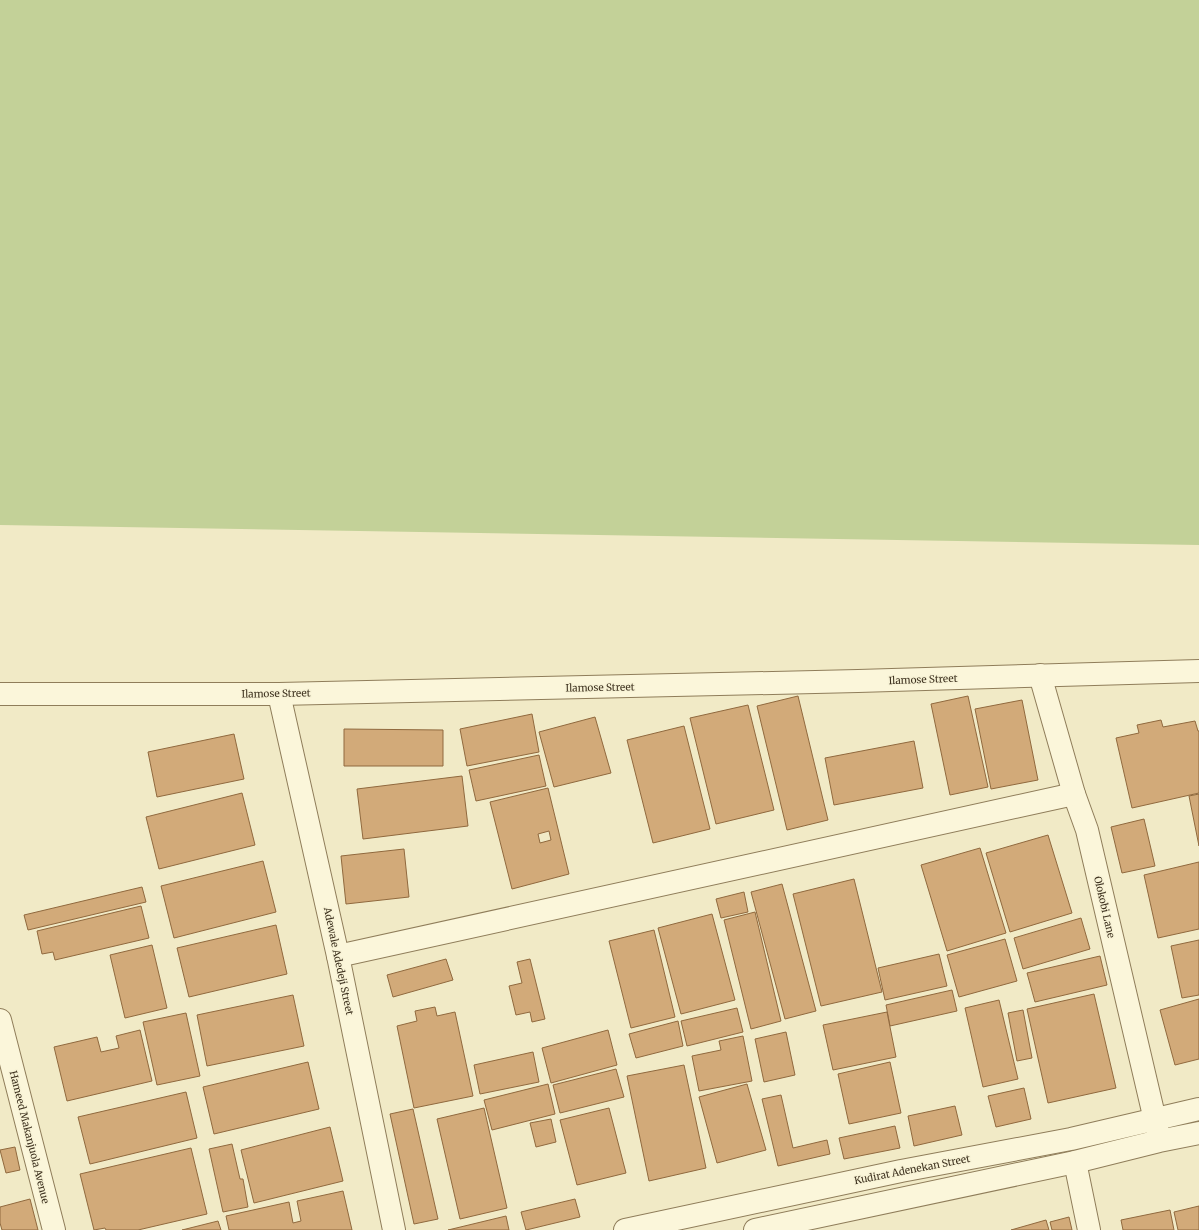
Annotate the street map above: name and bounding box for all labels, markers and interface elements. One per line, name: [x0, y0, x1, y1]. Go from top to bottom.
street label: Ilamose Street: [888, 672, 958, 687]
street label: Ilamose Street: [565, 680, 635, 695]
street label: Ilamose Street: [241, 686, 311, 701]
street label: Olokobi Lane: [1091, 875, 1118, 939]
street label: Adewale Adedeji Street: [321, 905, 356, 1016]
street label: Hameed Makanjuola Avenue: [7, 1069, 52, 1205]
street label: Kudirat Adenekan Street: [853, 1152, 971, 1187]

